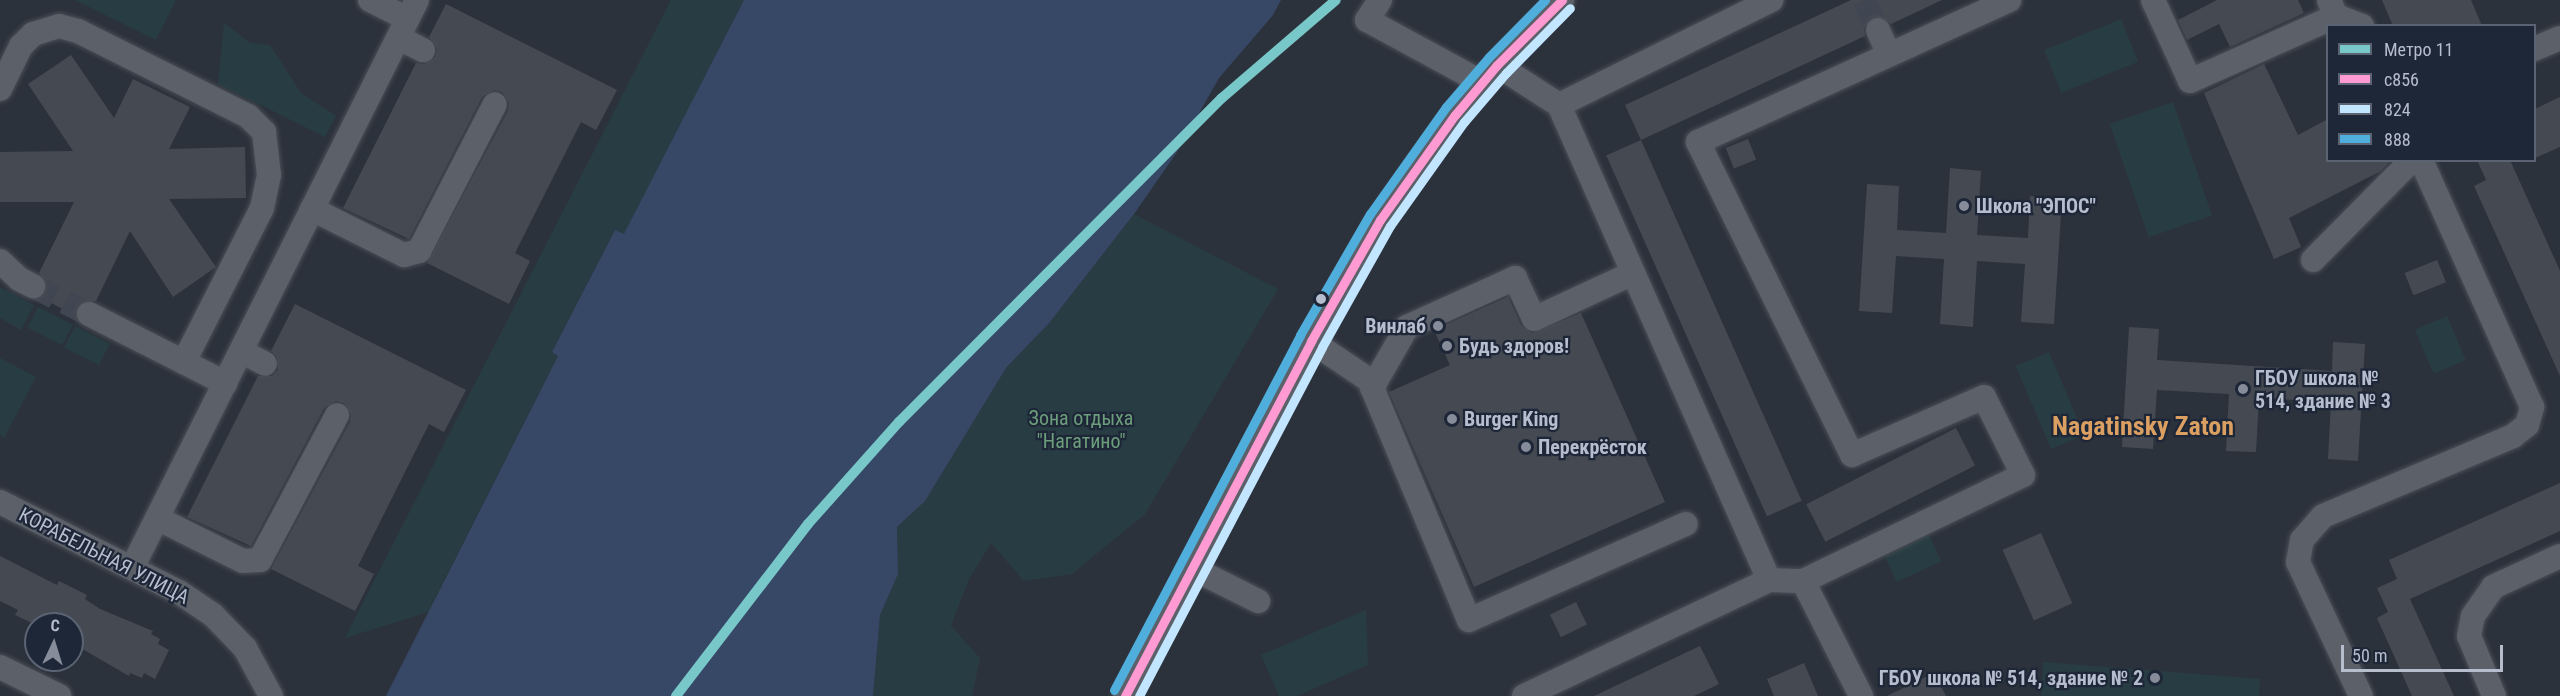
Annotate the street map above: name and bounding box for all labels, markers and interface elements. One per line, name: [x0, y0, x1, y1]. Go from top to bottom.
legend: [2326, 24, 2536, 162]
text: Метро 11: [2384, 39, 2453, 60]
text: с856: [2384, 69, 2419, 90]
text: 824: [2384, 99, 2411, 120]
text: 888: [2384, 129, 2411, 150]
place label: Школа "ЭПОС": [1976, 194, 2096, 218]
marker: Школа "ЭПОС": [1957, 199, 1971, 213]
unlabelled marker: [1315, 293, 1327, 305]
place label: Винлаб: [1365, 314, 1426, 338]
marker: Винлаб: [1431, 319, 1445, 333]
place label: Будь здоров!: [1459, 334, 1569, 358]
marker: Будь здоров!: [1440, 339, 1454, 353]
place label: ГБОУ школа № 514, здание № 3: [2255, 366, 2391, 413]
marker: ГБОУ школа № 514, здание № 3: [2236, 382, 2250, 396]
park label: Зона отдыха "Нагатино": [1029, 407, 1133, 454]
place label: Burger King: [1464, 407, 1558, 431]
district label: Nagatinsky Zaton: [2052, 411, 2234, 443]
marker: Burger King: [1445, 412, 1459, 426]
place label: Перекрёсток: [1538, 435, 1647, 459]
marker: Перекрёсток: [1519, 440, 1533, 454]
street label: КОРАБЕЛЬНАЯ УЛИЦА: [15, 503, 193, 609]
north arrow: [24, 612, 84, 672]
text: С: [50, 616, 60, 635]
scale bar: [2344, 633, 2506, 671]
text: 50 m: [2352, 645, 2387, 666]
place label: ГБОУ школа № 514, здание № 2: [1879, 666, 2143, 690]
marker: ГБОУ школа № 514, здание № 2: [2148, 671, 2162, 685]

